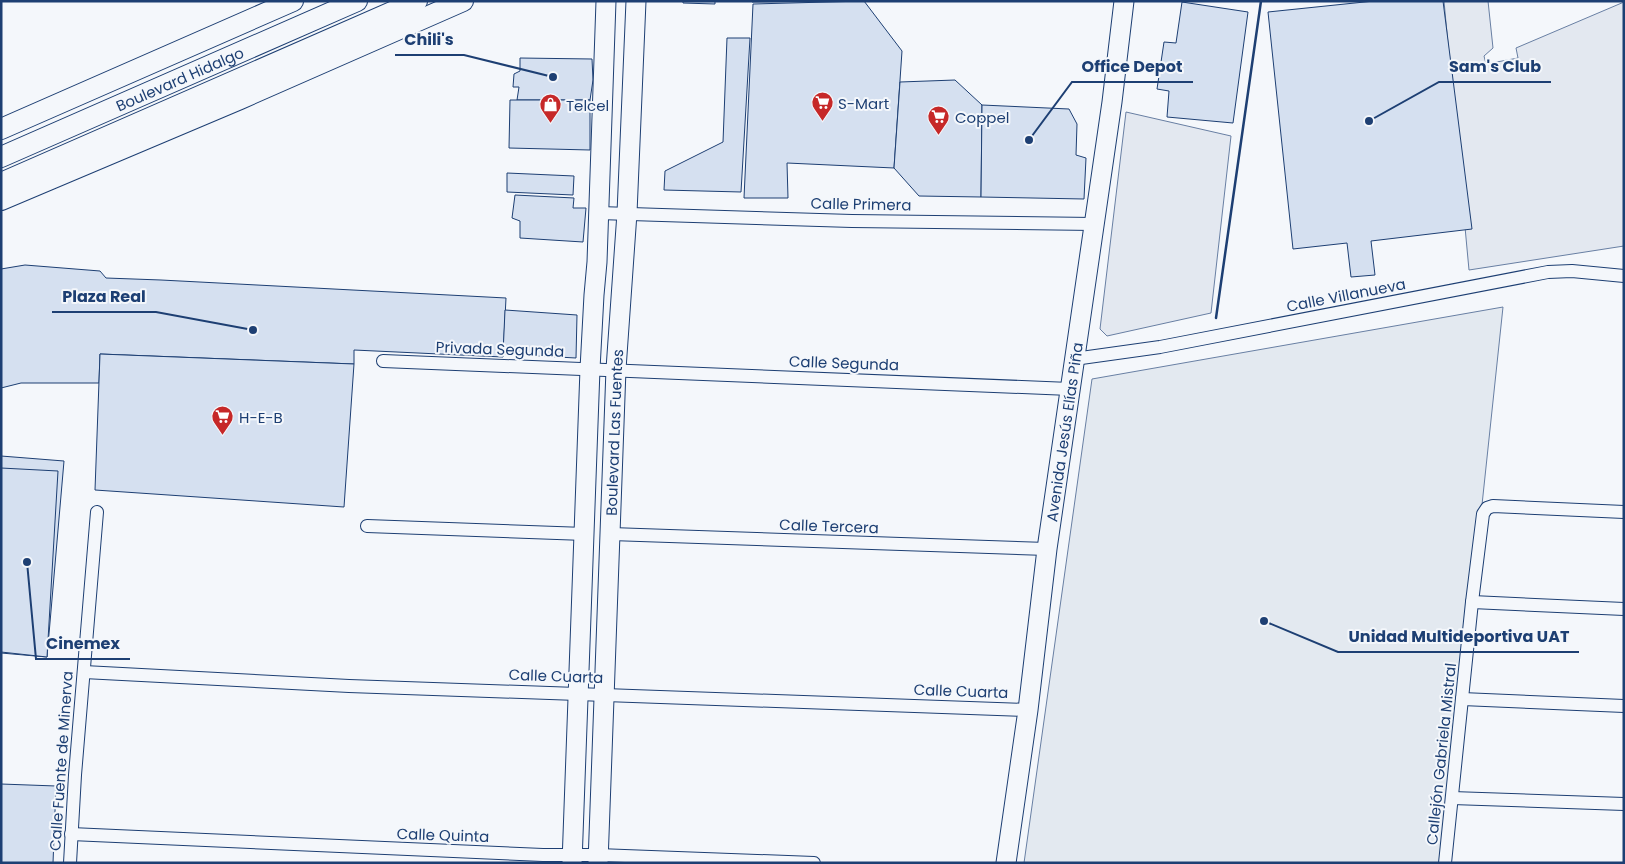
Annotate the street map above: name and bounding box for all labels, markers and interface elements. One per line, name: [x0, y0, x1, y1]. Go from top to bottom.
callout: Chili's: [395, 24, 464, 55]
text: Chili's: [404, 28, 454, 51]
street label: Boulevard Hidalgo: [112, 42, 247, 116]
callout: Office Depot: [1072, 51, 1193, 82]
callout: Sam's Club: [1439, 51, 1551, 82]
text: Office Depot: [1082, 55, 1182, 78]
text: Sam's Club: [1449, 55, 1541, 78]
supermarket icon: S-Mart: [810, 91, 834, 122]
shop icon: Telcel: [538, 93, 562, 124]
place label: S-Mart: [838, 93, 889, 114]
place label: Telcel: [566, 95, 609, 116]
supermarket icon: Coppel: [927, 105, 951, 136]
place label: Coppel: [955, 107, 1009, 128]
street label: Calle Primera: [810, 193, 912, 215]
street label: Calle Villanueva: [1285, 273, 1407, 317]
callout: Plaza Real: [52, 281, 156, 312]
text: Plaza Real: [62, 285, 146, 308]
street label: Privada Segunda: [435, 336, 565, 362]
street label: Avenida Jesús Elías Piña: [1041, 341, 1087, 523]
street label: Boulevard Las Fuentes: [600, 348, 628, 516]
street label: Calle Segunda: [789, 351, 899, 375]
supermarket icon: H-E-B: [211, 405, 235, 436]
place label: H-E-B: [239, 407, 283, 428]
street label: Calle Tercera: [779, 514, 879, 538]
callout: Unidad Multideportiva UAT: [1338, 621, 1579, 652]
text: Unidad Multideportiva UAT: [1349, 625, 1570, 648]
callout: Cinemex: [36, 628, 130, 659]
text: Cinemex: [46, 632, 120, 655]
street label: Callejón Gabriela Mistral: [1421, 662, 1461, 846]
street label: Calle Cuarta: [508, 664, 604, 688]
street label: Calle Fuente de Minerva: [44, 670, 78, 852]
street label: Calle Cuarta: [913, 679, 1009, 703]
street label: Calle Quinta: [396, 823, 490, 847]

